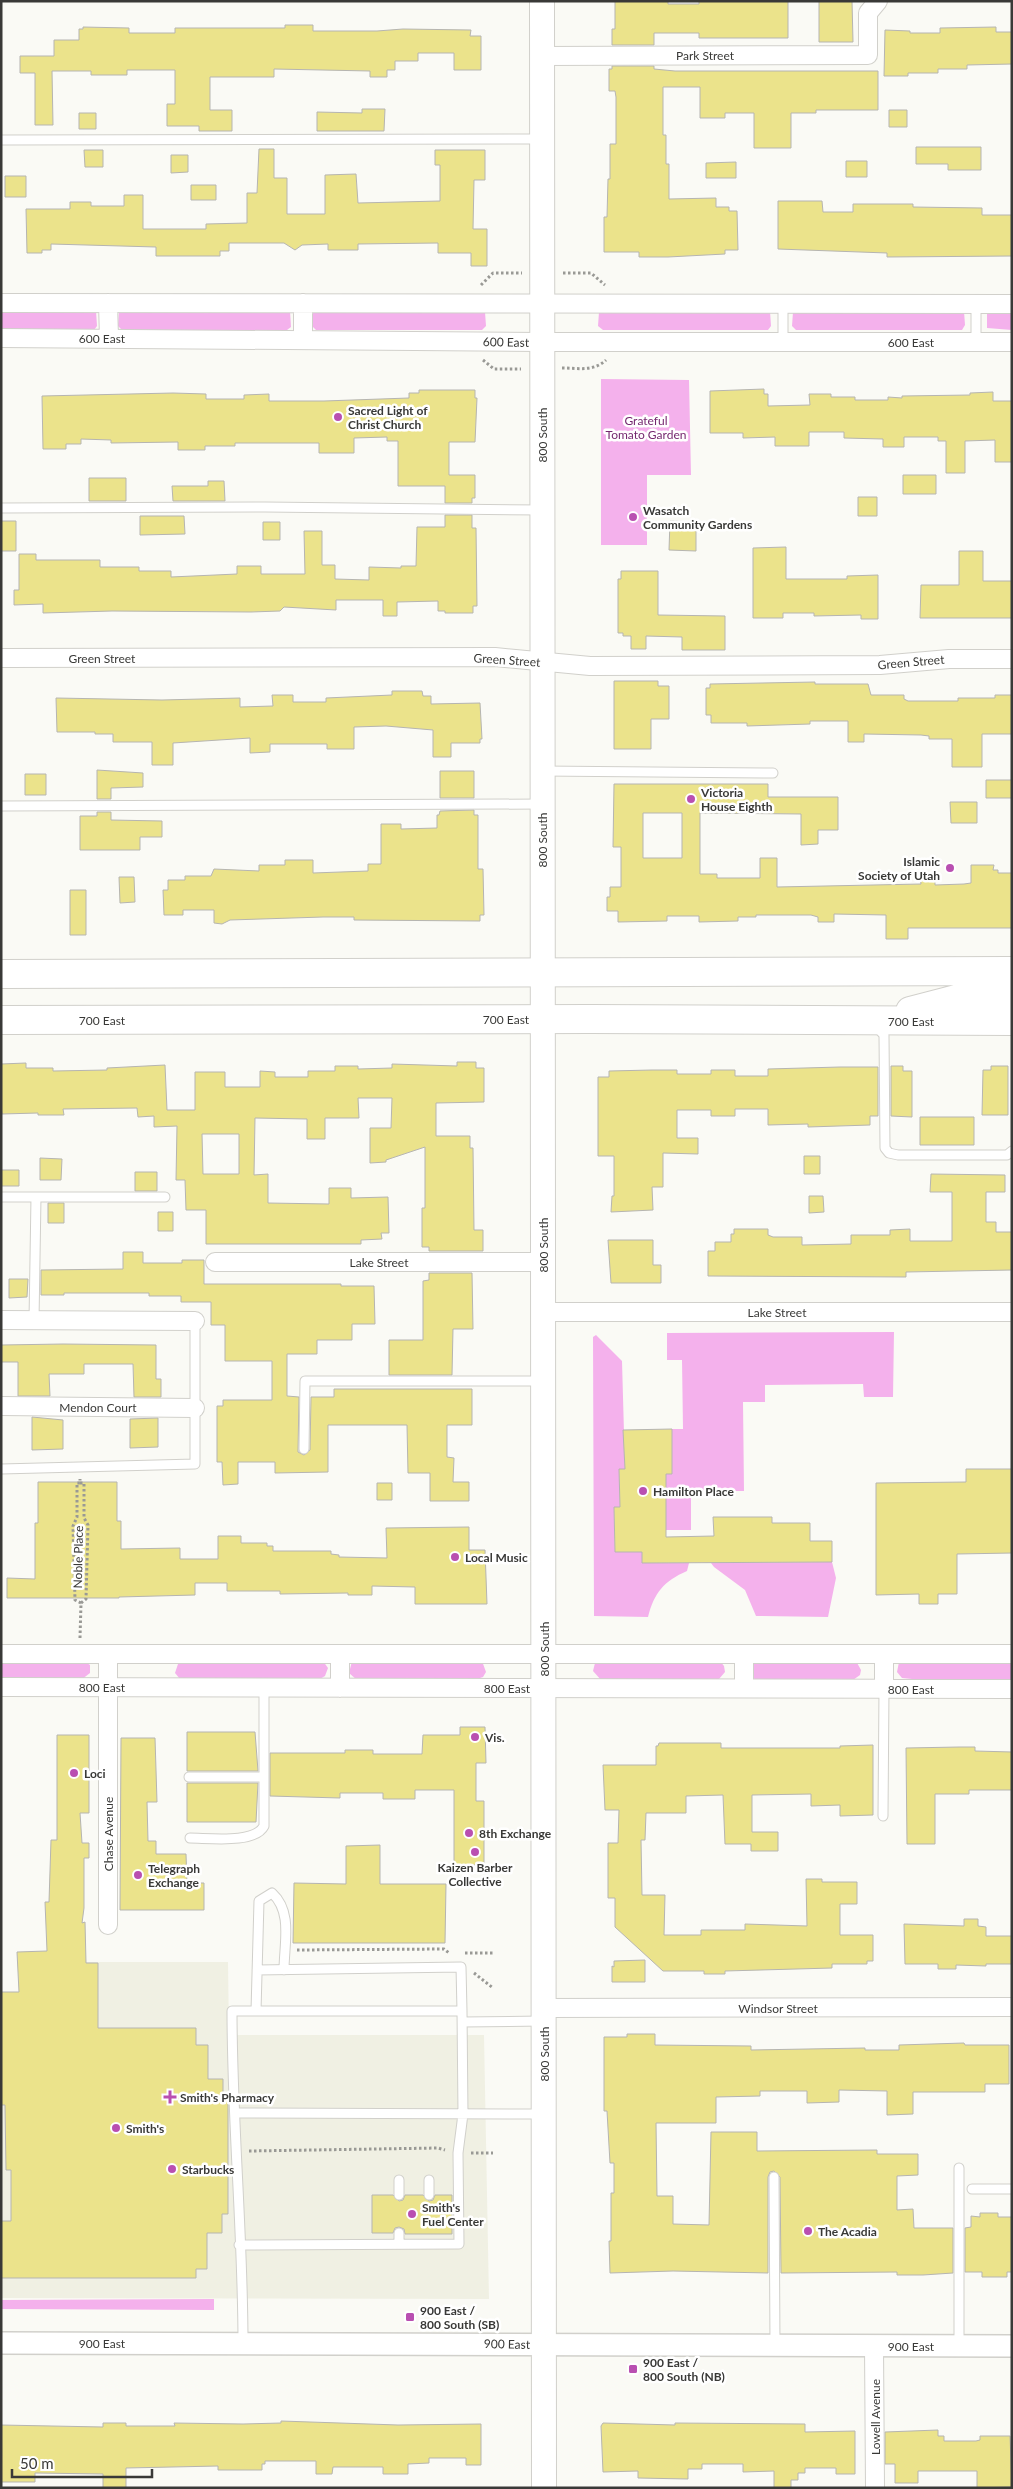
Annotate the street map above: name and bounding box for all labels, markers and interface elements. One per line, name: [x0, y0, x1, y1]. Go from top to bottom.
street label: Park Street: [676, 48, 735, 63]
street label: 600 East: [79, 331, 126, 346]
street label: 600 East: [483, 334, 530, 350]
street label: 600 East: [888, 335, 935, 350]
place label: Sacred Light of Christ Church: [348, 403, 428, 432]
street label: 800 South: [535, 408, 550, 462]
marker: Sacred Light of Christ Church: [332, 411, 344, 423]
park label: Grateful Tomato Garden: [606, 413, 686, 442]
place label: Wasatch Community Gardens: [643, 503, 752, 532]
marker: Wasatch Community Gardens: [627, 511, 639, 523]
street label: Green Street: [473, 650, 542, 670]
street label: Green Street: [69, 651, 136, 666]
street label: Green Street: [877, 652, 946, 672]
place label: Victoria House Eighth: [700, 785, 773, 814]
marker: Victoria House Eighth: [685, 793, 697, 805]
street label: 800 South: [535, 813, 550, 867]
place label: Islamic Society of Utah: [858, 854, 940, 883]
marker: Islamic Society of Utah: [944, 862, 956, 874]
street label: 700 East: [483, 1012, 530, 1027]
street label: 700 East: [79, 1013, 126, 1028]
street label: 700 East: [888, 1014, 935, 1029]
street label: 800 South: [536, 1218, 551, 1272]
street label: Lake Street: [350, 1255, 409, 1270]
street label: Lake Street: [748, 1305, 807, 1320]
street label: Mendon Court: [59, 1400, 137, 1415]
place label: Hamilton Place: [653, 1484, 734, 1499]
marker: Hamilton Place: [637, 1485, 649, 1497]
street label: Noble Place: [70, 1526, 86, 1588]
place label: Local Music: [465, 1550, 528, 1565]
marker: Local Music: [449, 1551, 461, 1563]
street label: 800 South: [537, 1622, 552, 1676]
street label: 800 East: [79, 1680, 126, 1695]
street label: 800 East: [484, 1681, 531, 1696]
street label: 800 East: [888, 1682, 935, 1697]
place label: Vis.: [484, 1730, 505, 1745]
marker: Vis.: [469, 1731, 481, 1743]
place label: Loci: [84, 1766, 106, 1781]
marker: Loci: [68, 1767, 80, 1779]
street label: Chase Avenue: [101, 1797, 116, 1871]
place label: 8th Exchange: [479, 1826, 552, 1841]
marker: 8th Exchange: [463, 1827, 475, 1839]
marker: Kaizen Barber Collective: [469, 1846, 481, 1858]
place label: Kaizen Barber Collective: [438, 1860, 513, 1889]
place label: Telegraph Exchange: [148, 1861, 200, 1890]
marker: Telegraph Exchange: [132, 1869, 144, 1881]
street label: Windsor Street: [738, 2001, 818, 2016]
street label: 800 South: [537, 2027, 552, 2081]
place label: Smith's Pharmacy: [180, 2090, 275, 2105]
marker: Smith's Pharmacy: [164, 2091, 176, 2103]
place label: Smith's: [126, 2121, 164, 2136]
marker: Smith's: [110, 2122, 122, 2134]
place label: Starbucks: [182, 2162, 234, 2177]
marker: Starbucks: [166, 2163, 178, 2175]
place label: Smith's Fuel Center: [422, 2200, 484, 2229]
marker: Smith's Fuel Center: [406, 2208, 418, 2220]
place label: The Acadia: [818, 2224, 877, 2239]
marker: The Acadia: [802, 2225, 814, 2237]
place label: 900 East / 800 South (SB): [420, 2303, 499, 2332]
marker: 900 East / 800 South (SB): [404, 2311, 416, 2323]
street label: 900 East: [79, 2336, 126, 2351]
street label: 900 East: [484, 2336, 531, 2352]
street label: 900 East: [888, 2339, 935, 2354]
place label: 900 East / 800 South (NB): [643, 2355, 725, 2384]
marker: 900 East / 800 South (NB): [627, 2363, 639, 2375]
street label: Lowell Avenue: [868, 2379, 883, 2455]
scale bar: [12, 2446, 152, 2478]
text: 50 m: [20, 2454, 54, 2472]

